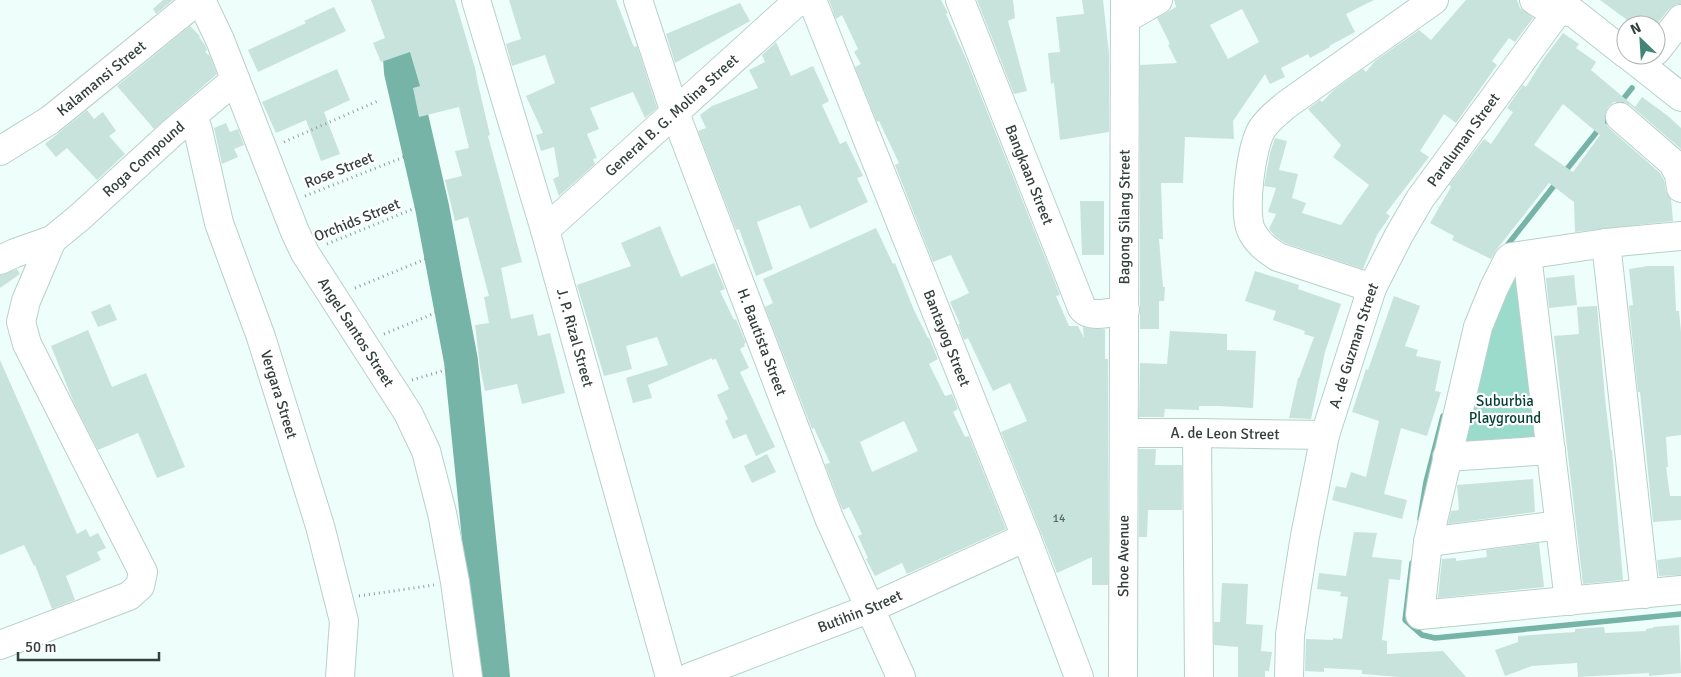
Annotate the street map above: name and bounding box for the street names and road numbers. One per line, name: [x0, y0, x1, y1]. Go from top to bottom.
street label: Kalamansi Street: [53, 37, 150, 120]
street label: General B. G. Molina Street: [601, 50, 742, 180]
street label: Paraluman Street: [1423, 90, 1504, 190]
street label: Roga Compound: [99, 117, 188, 201]
street label: Bangkaan Street: [1001, 122, 1057, 227]
street label: Rose Street: [302, 148, 376, 192]
street label: Bagong Silang Street: [1115, 150, 1134, 284]
street label: Orchids Street: [311, 195, 403, 245]
street label: Angel Santos Street: [314, 274, 398, 390]
street label: A. de Guzman Street: [1325, 280, 1382, 410]
street label: J. P. Rizal Street: [553, 286, 597, 389]
street label: H. Bautista Street: [734, 286, 791, 398]
street label: Bantayog Street: [919, 287, 974, 389]
street label: Vergara Street: [257, 348, 301, 441]
street label: A. de Leon Street: [1170, 424, 1280, 443]
street label: Shoe Avenue: [1114, 515, 1132, 597]
street label: Butihin Street: [815, 586, 905, 637]

